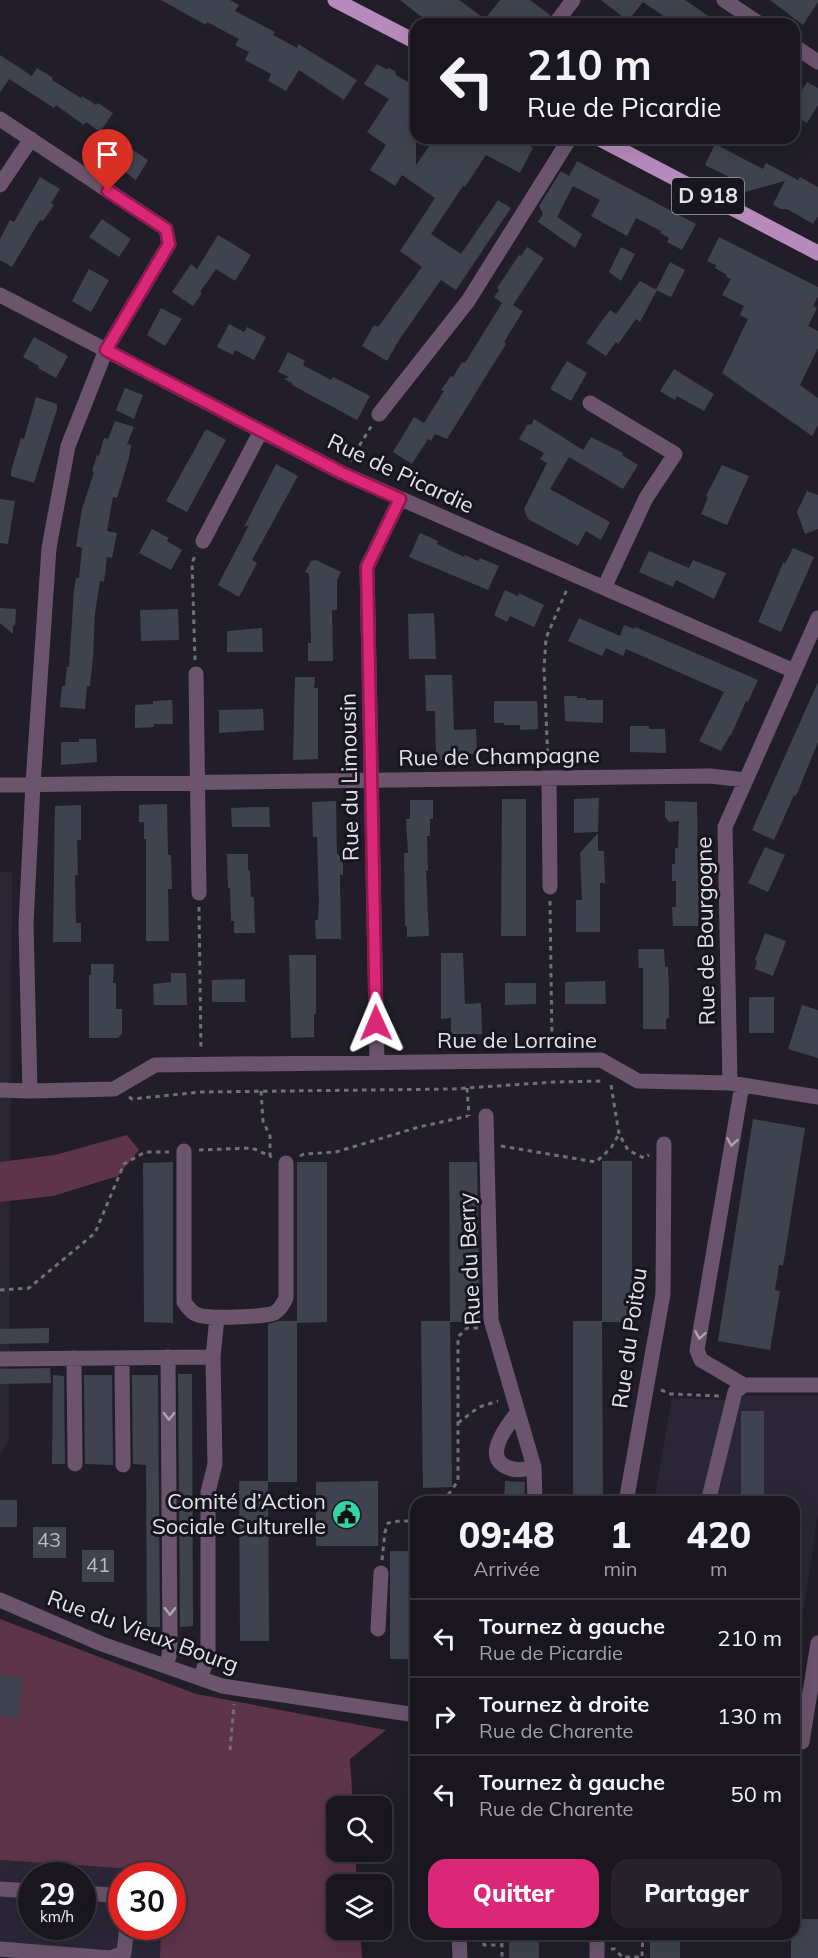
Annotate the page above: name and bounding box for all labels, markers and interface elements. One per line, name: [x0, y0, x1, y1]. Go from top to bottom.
text: 210 m: [527, 38, 652, 91]
icon: left: [428, 42, 506, 120]
text: Rue de Picardie: [527, 90, 721, 124]
pin: [82, 129, 133, 191]
icon: arrive: [91, 138, 124, 171]
road number: D 918: [672, 178, 744, 214]
street label: Rue de Picardie: [323, 427, 479, 519]
street label: Rue du Limousin: [334, 693, 364, 861]
street label: Rue de Champagne: [398, 740, 600, 772]
street label: Rue de Bourgogne: [689, 836, 721, 1026]
position arrow: [344, 991, 408, 1055]
street label: Rue de Lorraine: [437, 1026, 597, 1054]
one-way arrow: [727, 1138, 739, 1147]
street label: Rue du Berry: [452, 1192, 486, 1326]
street label: Rue du Poitou: [605, 1266, 653, 1410]
one-way arrow: [694, 1330, 706, 1339]
one-way arrow: [163, 1411, 175, 1420]
place label: Comité d’Action Sociale Culturelle: [152, 1487, 326, 1540]
public building icon: Comité d’Action Sociale Culturelle: [331, 1498, 363, 1530]
text: 09:48: [459, 1512, 555, 1557]
text: 1: [610, 1512, 631, 1557]
text: 420: [686, 1512, 751, 1557]
house number: 43: [37, 1527, 61, 1552]
house number: 41: [86, 1552, 110, 1577]
text: Arrivée: [474, 1556, 540, 1581]
text: min: [603, 1556, 638, 1581]
text: m: [710, 1556, 728, 1581]
street label: Rue du Vieux Bourg: [44, 1583, 242, 1679]
one-way arrow: [164, 1606, 176, 1615]
text: Tournez à gauche: [479, 1612, 665, 1640]
icon: left: [428, 1622, 461, 1655]
text: 210 m: [717, 1624, 782, 1652]
text: Rue de Picardie: [479, 1640, 623, 1665]
text: Tournez à droite: [479, 1690, 649, 1718]
icon: right: [428, 1700, 461, 1733]
text: 130 m: [717, 1702, 782, 1730]
text: Rue de Charente: [479, 1718, 634, 1743]
text: Tournez à gauche: [479, 1768, 665, 1796]
icon: left: [428, 1778, 461, 1811]
text: 50 m: [731, 1780, 782, 1808]
map controls: [326, 1796, 392, 1940]
button: search: [326, 1796, 392, 1862]
text: Rue de Charente: [479, 1796, 634, 1821]
button: Quitter: [428, 1859, 599, 1928]
button: Partager: [611, 1859, 782, 1928]
speed limit sign: 30: [108, 1862, 186, 1940]
button: layers: [326, 1874, 392, 1940]
text: 29: [39, 1875, 75, 1913]
text: km/h: [40, 1907, 74, 1926]

